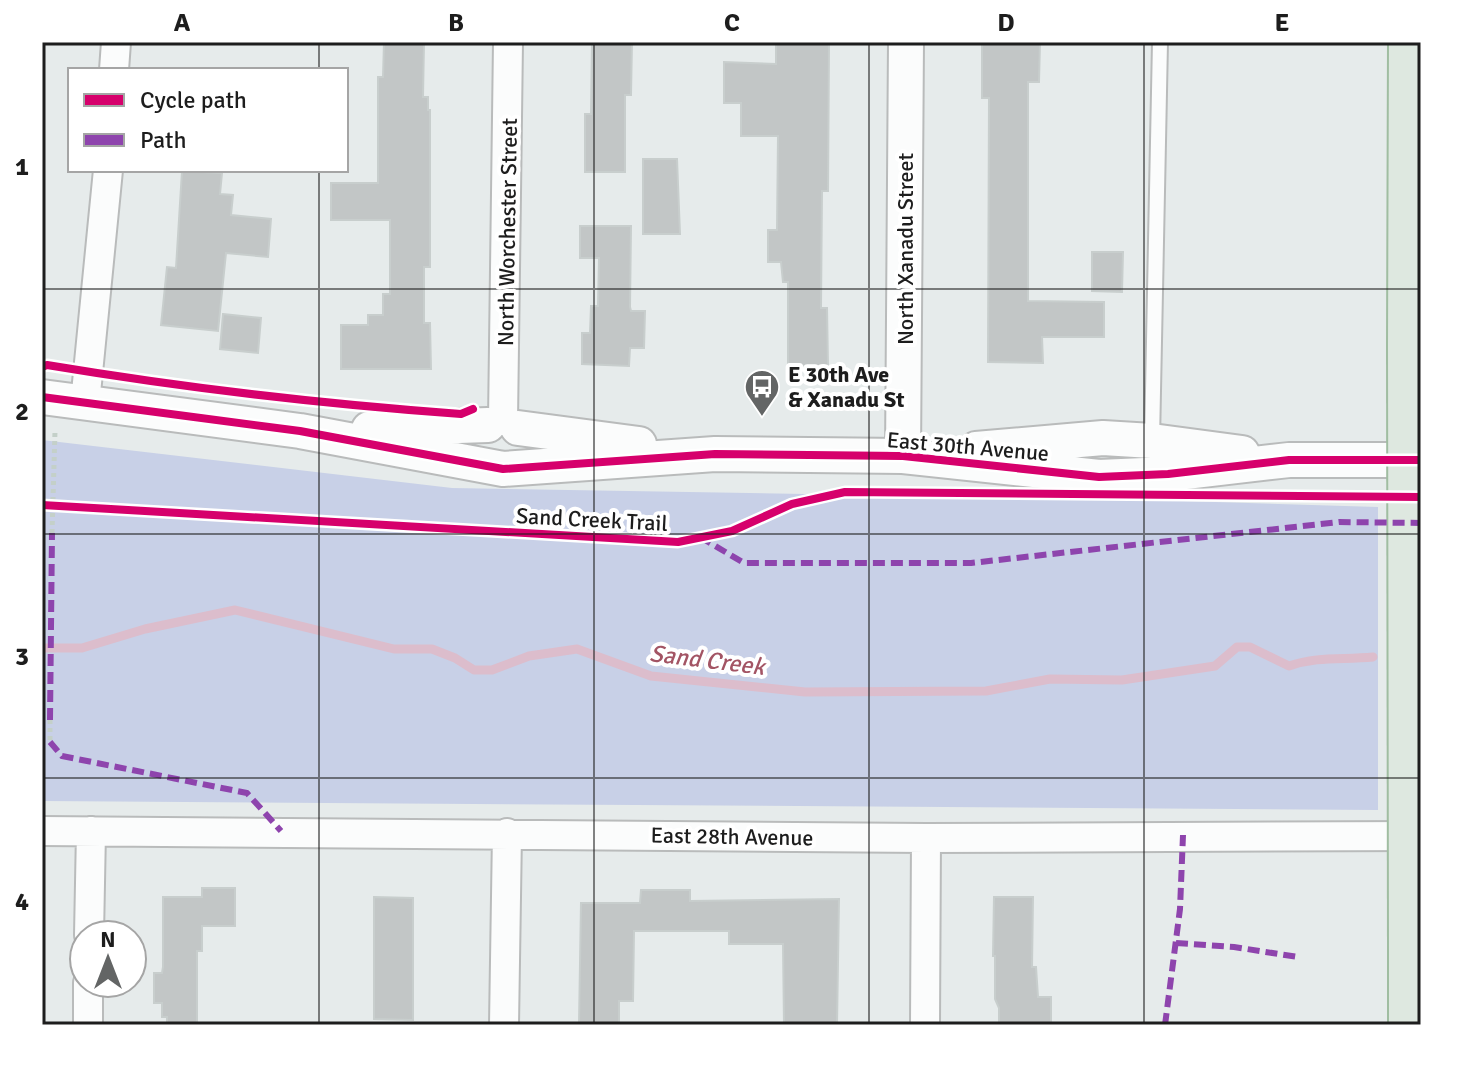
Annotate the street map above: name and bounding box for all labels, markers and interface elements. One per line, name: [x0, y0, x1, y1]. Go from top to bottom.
text: A: [174, 7, 191, 39]
text: B: [448, 7, 464, 39]
text: C: [724, 7, 740, 39]
text: D: [997, 7, 1015, 39]
text: E: [1275, 7, 1289, 39]
legend: [68, 68, 348, 172]
text: Cycle path: [140, 85, 247, 115]
street label: North Worchester Street: [492, 117, 523, 346]
text: Path: [140, 125, 186, 155]
text: 1: [15, 151, 29, 183]
street label: North Xanadu Street: [892, 153, 919, 345]
place label: E 30th Ave & Xanadu St: [788, 361, 904, 413]
bus stop icon: E 30th Ave & Xanadu St: [743, 368, 781, 418]
text: 2: [15, 396, 29, 428]
street label: East 30th Avenue: [886, 426, 1050, 467]
street label: Sand Creek Trail: [515, 502, 669, 537]
water label: Sand Creek: [648, 638, 768, 682]
text: 3: [15, 641, 29, 673]
street label: East 28th Avenue: [650, 822, 814, 851]
text: 4: [15, 886, 29, 918]
north arrow: [68, 919, 148, 999]
text: N: [100, 926, 116, 953]

